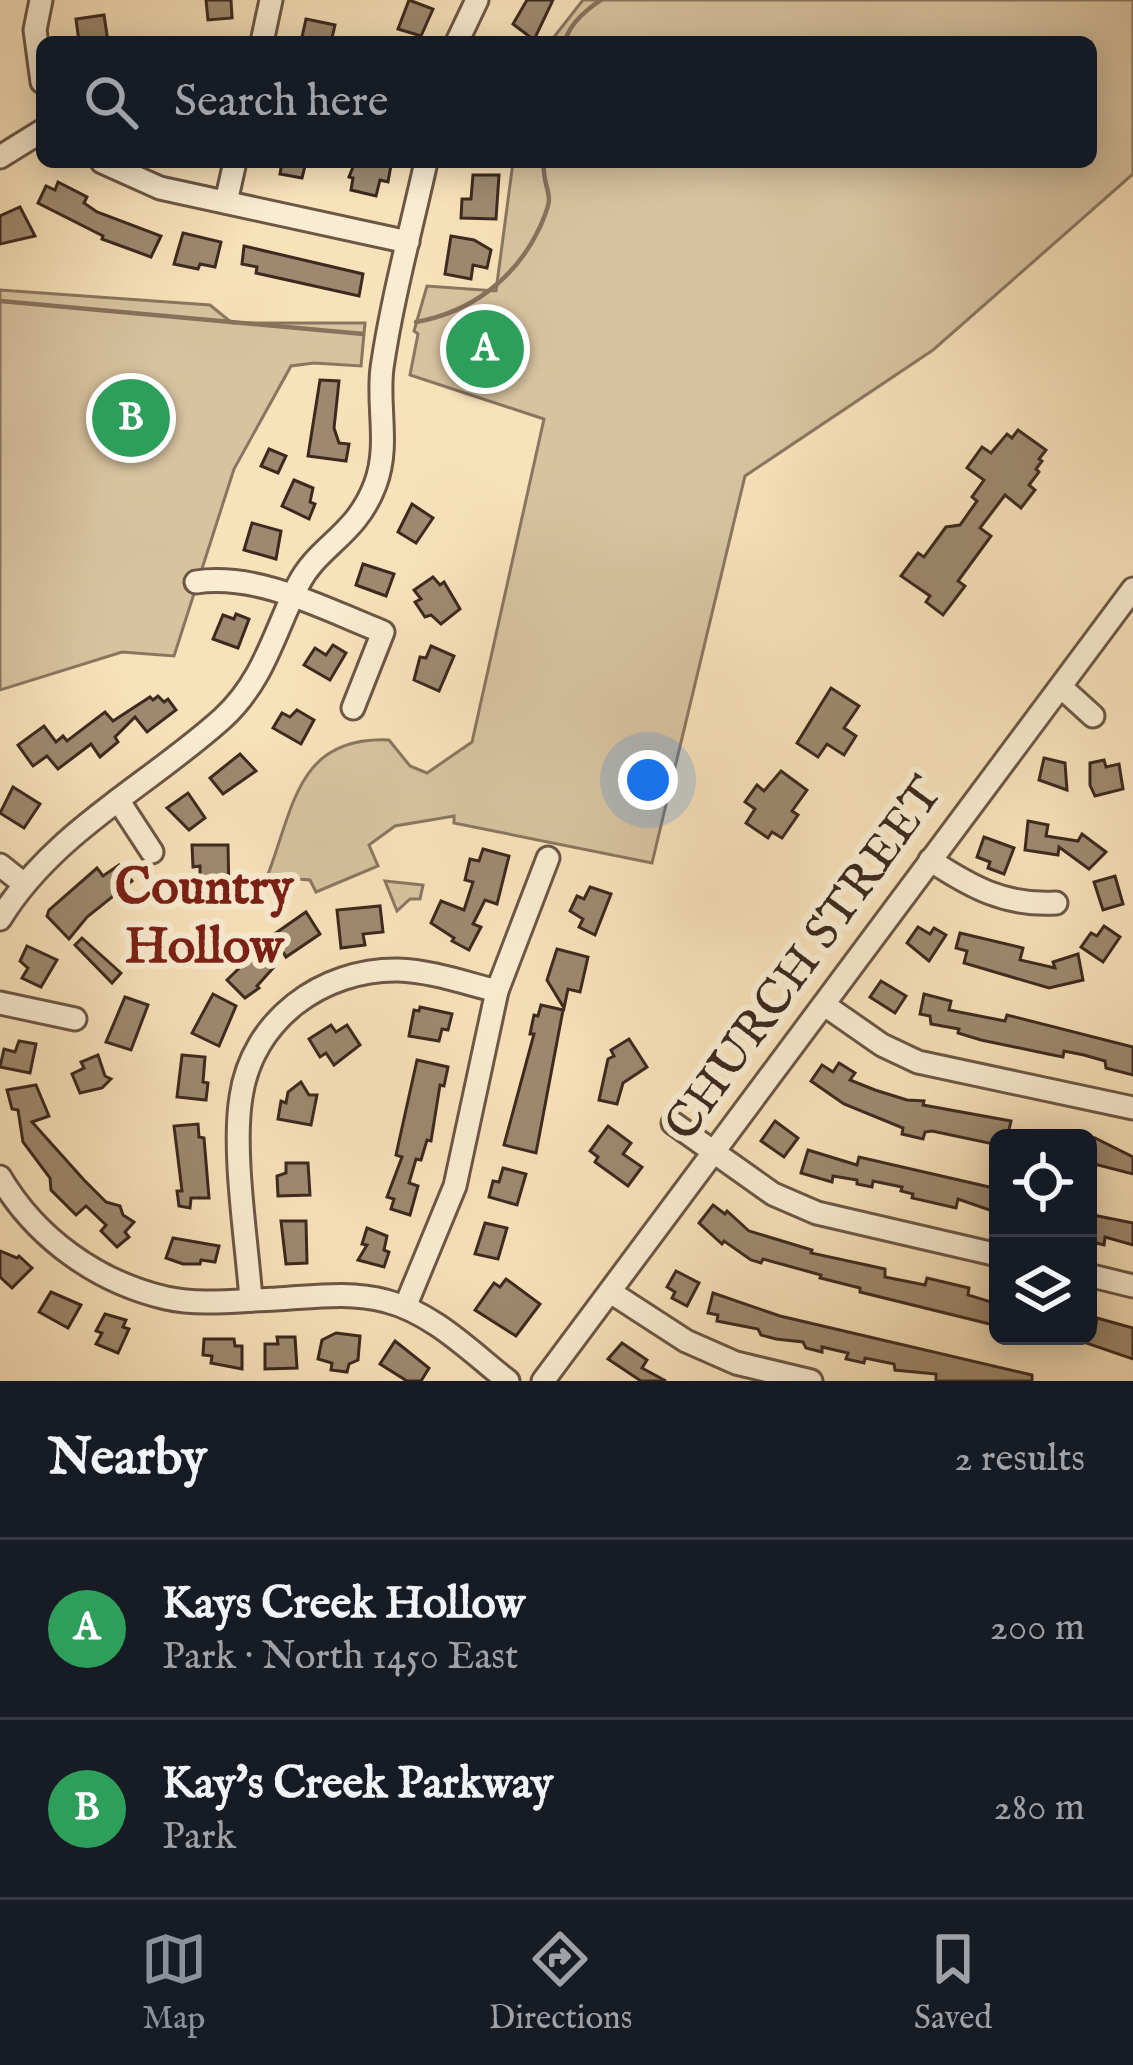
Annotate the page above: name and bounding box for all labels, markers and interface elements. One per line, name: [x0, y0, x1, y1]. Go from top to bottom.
search box: [36, 36, 1097, 168]
icon: search: [78, 69, 144, 135]
text: Search here: [174, 74, 388, 131]
pin: A: [446, 304, 524, 394]
pin: B: [92, 373, 170, 463]
your location: [618, 750, 678, 810]
street label: CHURCH STREET: [653, 766, 957, 1154]
district label: Country Hollow: [115, 857, 295, 981]
map controls: [989, 1129, 1097, 1345]
button: locate: [989, 1129, 1097, 1237]
button: layers: [989, 1237, 1097, 1345]
text: Nearby: [48, 1427, 207, 1492]
text: 2 results: [954, 1435, 1085, 1484]
text: Kays Creek Hollow: [162, 1576, 525, 1633]
text: A: [74, 1604, 100, 1653]
text: 200 m: [990, 1604, 1085, 1653]
text: Park · North 1450 East: [162, 1633, 518, 1682]
text: Kay's Creek Parkway: [162, 1756, 553, 1813]
text: B: [74, 1784, 100, 1833]
text: 280 m: [994, 1784, 1085, 1833]
text: Park: [162, 1813, 236, 1862]
tab: Map: [141, 1926, 207, 2040]
tab: Directions: [489, 1926, 632, 2040]
tab: Saved: [914, 1926, 992, 2040]

